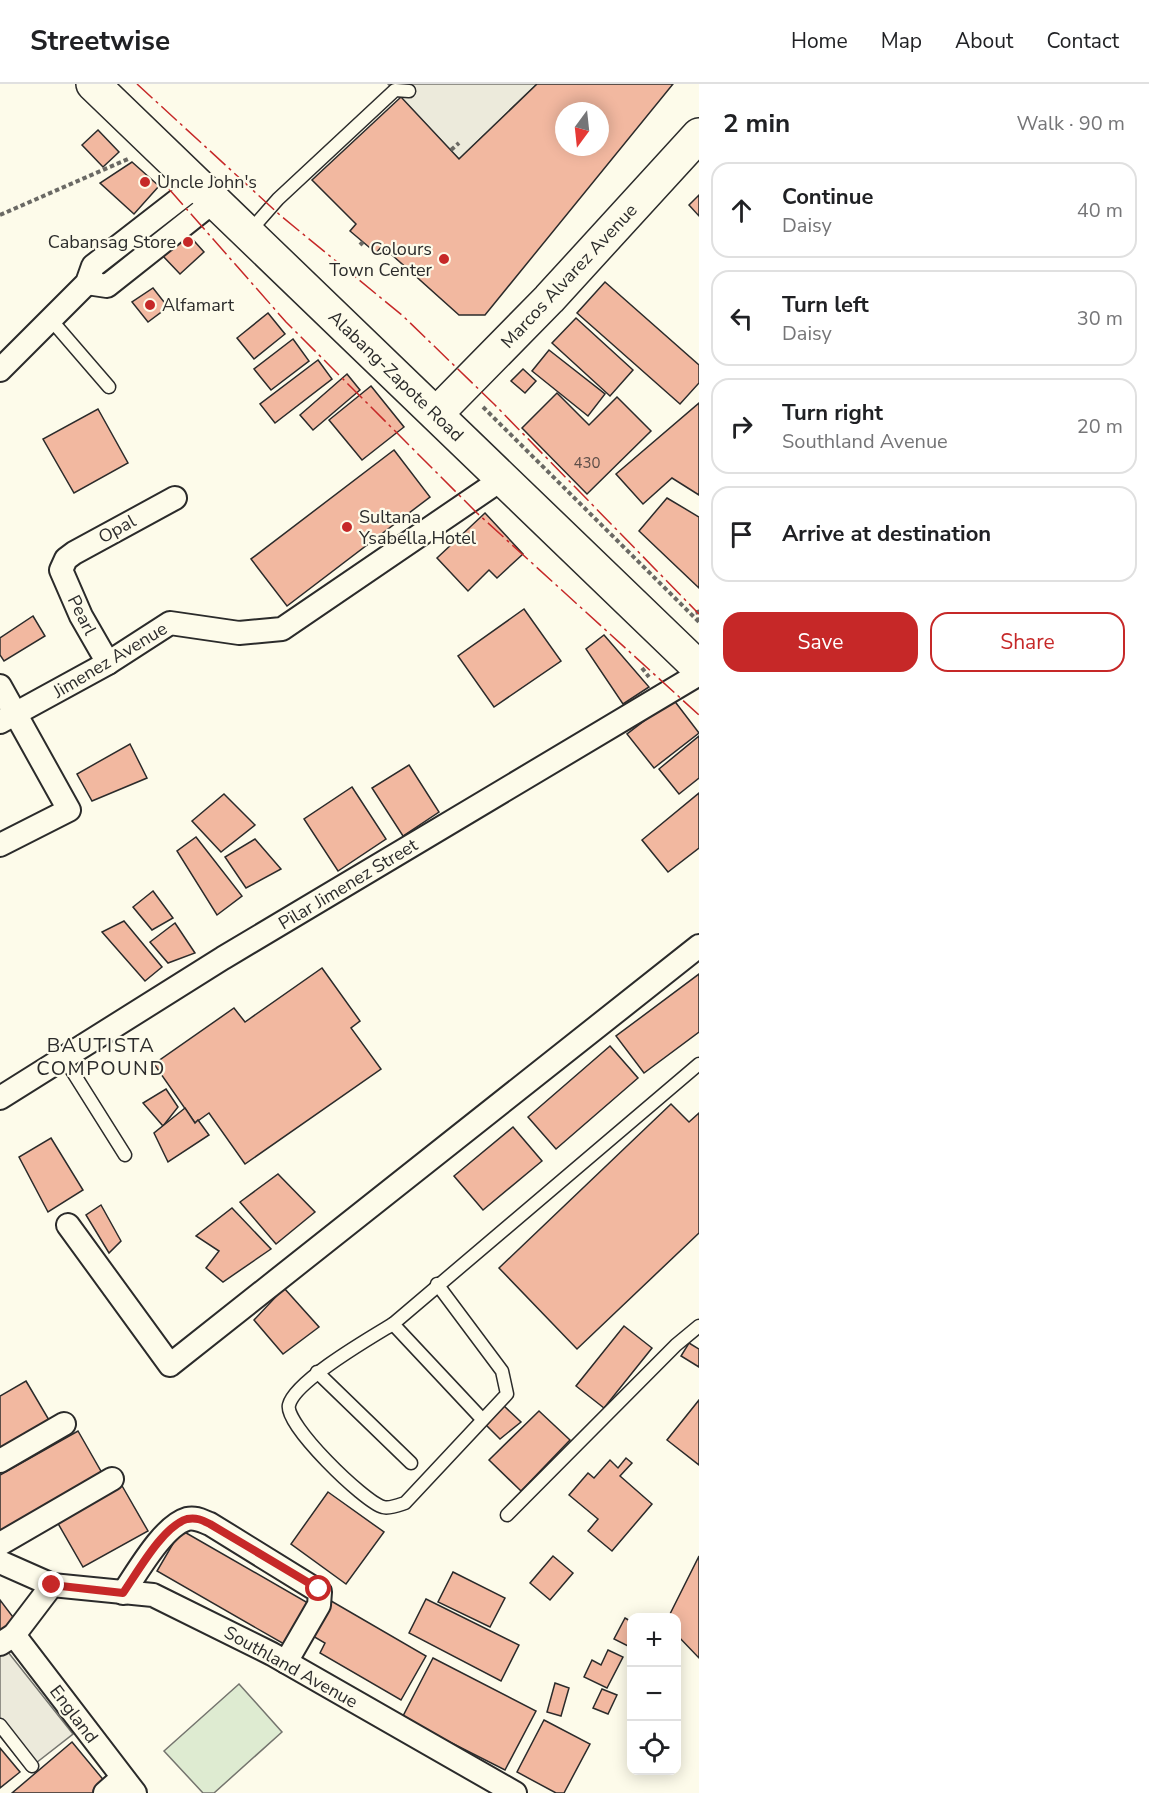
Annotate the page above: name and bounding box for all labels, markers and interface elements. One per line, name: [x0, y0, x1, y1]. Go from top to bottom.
text: Streetwise: [30, 22, 170, 60]
text: Home: [791, 27, 848, 55]
text: Map: [881, 27, 922, 55]
text: About: [955, 27, 1013, 55]
text: Contact: [1046, 27, 1119, 55]
north arrow: [555, 102, 609, 156]
text: 2 min: [723, 106, 790, 141]
text: Walk · 90 m: [1017, 110, 1125, 137]
place label: Uncle John's: [157, 170, 257, 194]
marker: Uncle John's: [138, 175, 152, 189]
text: Continue: [782, 182, 873, 212]
icon: ahead: [725, 194, 758, 227]
text: 40 m: [1077, 197, 1123, 224]
street label: Marcos Alvarez Avenue: [496, 198, 642, 354]
text: Daisy: [782, 212, 832, 239]
place label: Cabansag Store: [48, 230, 176, 254]
marker: Cabansag Store: [181, 235, 195, 249]
place label: Colours Town Center: [329, 237, 433, 282]
marker: Colours Town Center: [437, 252, 451, 266]
text: Turn left: [782, 290, 869, 320]
place label: Alfamart: [162, 293, 235, 317]
marker: Alfamart: [143, 298, 157, 312]
icon: left: [725, 302, 758, 335]
street label: Alabang-Zapote Road: [323, 305, 469, 447]
text: 30 m: [1077, 305, 1123, 332]
text: Daisy: [782, 320, 832, 347]
text: Turn right: [782, 398, 883, 428]
icon: right: [725, 410, 758, 443]
text: 20 m: [1077, 413, 1123, 440]
text: Southland Avenue: [782, 428, 948, 455]
house number: 430: [573, 453, 601, 473]
place label: Sultana Ysabella Hotel: [358, 505, 477, 550]
street label: Opal: [94, 509, 141, 549]
icon: arrive: [725, 518, 758, 551]
text: Arrive at destination: [782, 519, 991, 549]
marker: Sultana Ysabella Hotel: [340, 520, 354, 534]
street label: Pearl: [62, 591, 103, 640]
button: Save: [723, 612, 918, 672]
button: Share: [930, 612, 1125, 672]
street label: Jimenez Avenue: [48, 616, 171, 704]
street label: Pilar Jimenez Street: [274, 833, 423, 935]
district label: BAUTISTA COMPOUND: [36, 1032, 166, 1082]
route end: [38, 1571, 64, 1597]
route start: [305, 1575, 331, 1601]
map controls: [627, 1613, 681, 1775]
button: +: [627, 1613, 681, 1667]
street label: Southland Avenue: [220, 1620, 362, 1714]
button: −: [627, 1667, 681, 1721]
street label: England: [44, 1680, 104, 1748]
button: locate: [627, 1721, 681, 1775]

